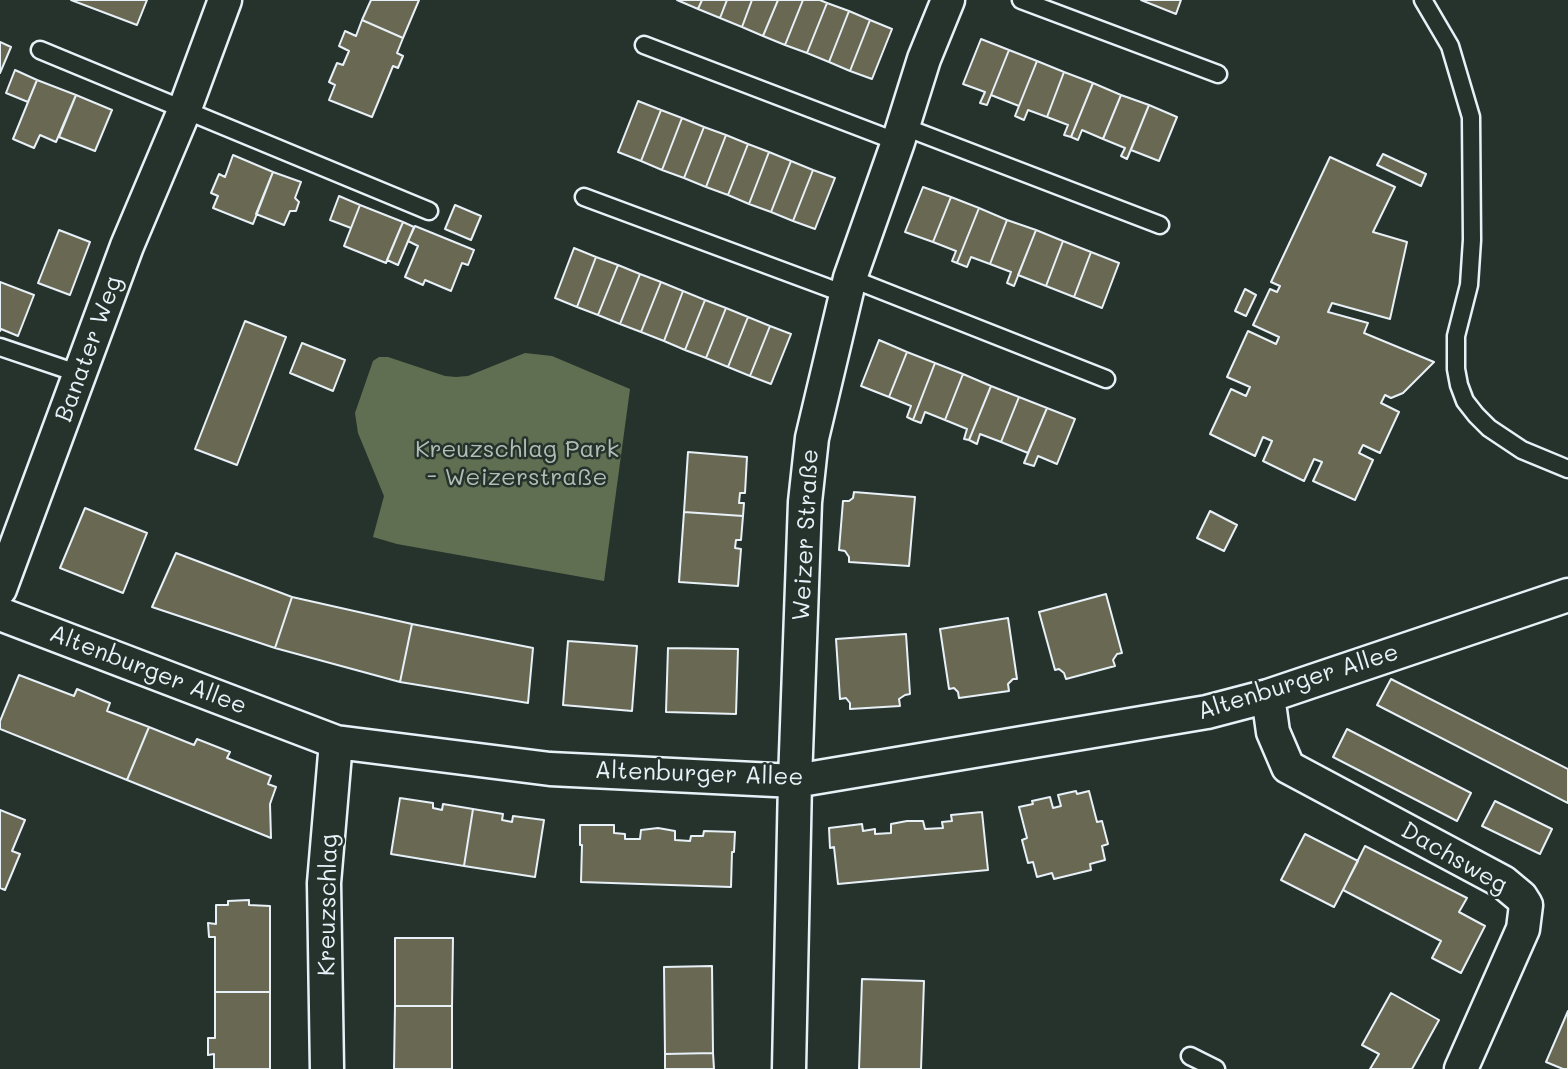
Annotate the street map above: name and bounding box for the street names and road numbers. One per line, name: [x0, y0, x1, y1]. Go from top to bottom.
street label: Banater Weg: [49, 272, 129, 426]
street label: Weizer Straße: [787, 448, 825, 622]
street label: Altenburger Allee: [45, 619, 251, 721]
street label: Altenburger Allee: [1194, 638, 1402, 726]
street label: Altenburger Allee: [594, 756, 804, 792]
street label: Dachsweg: [1396, 816, 1512, 900]
street label: Kreuzschlag: [312, 834, 344, 976]

